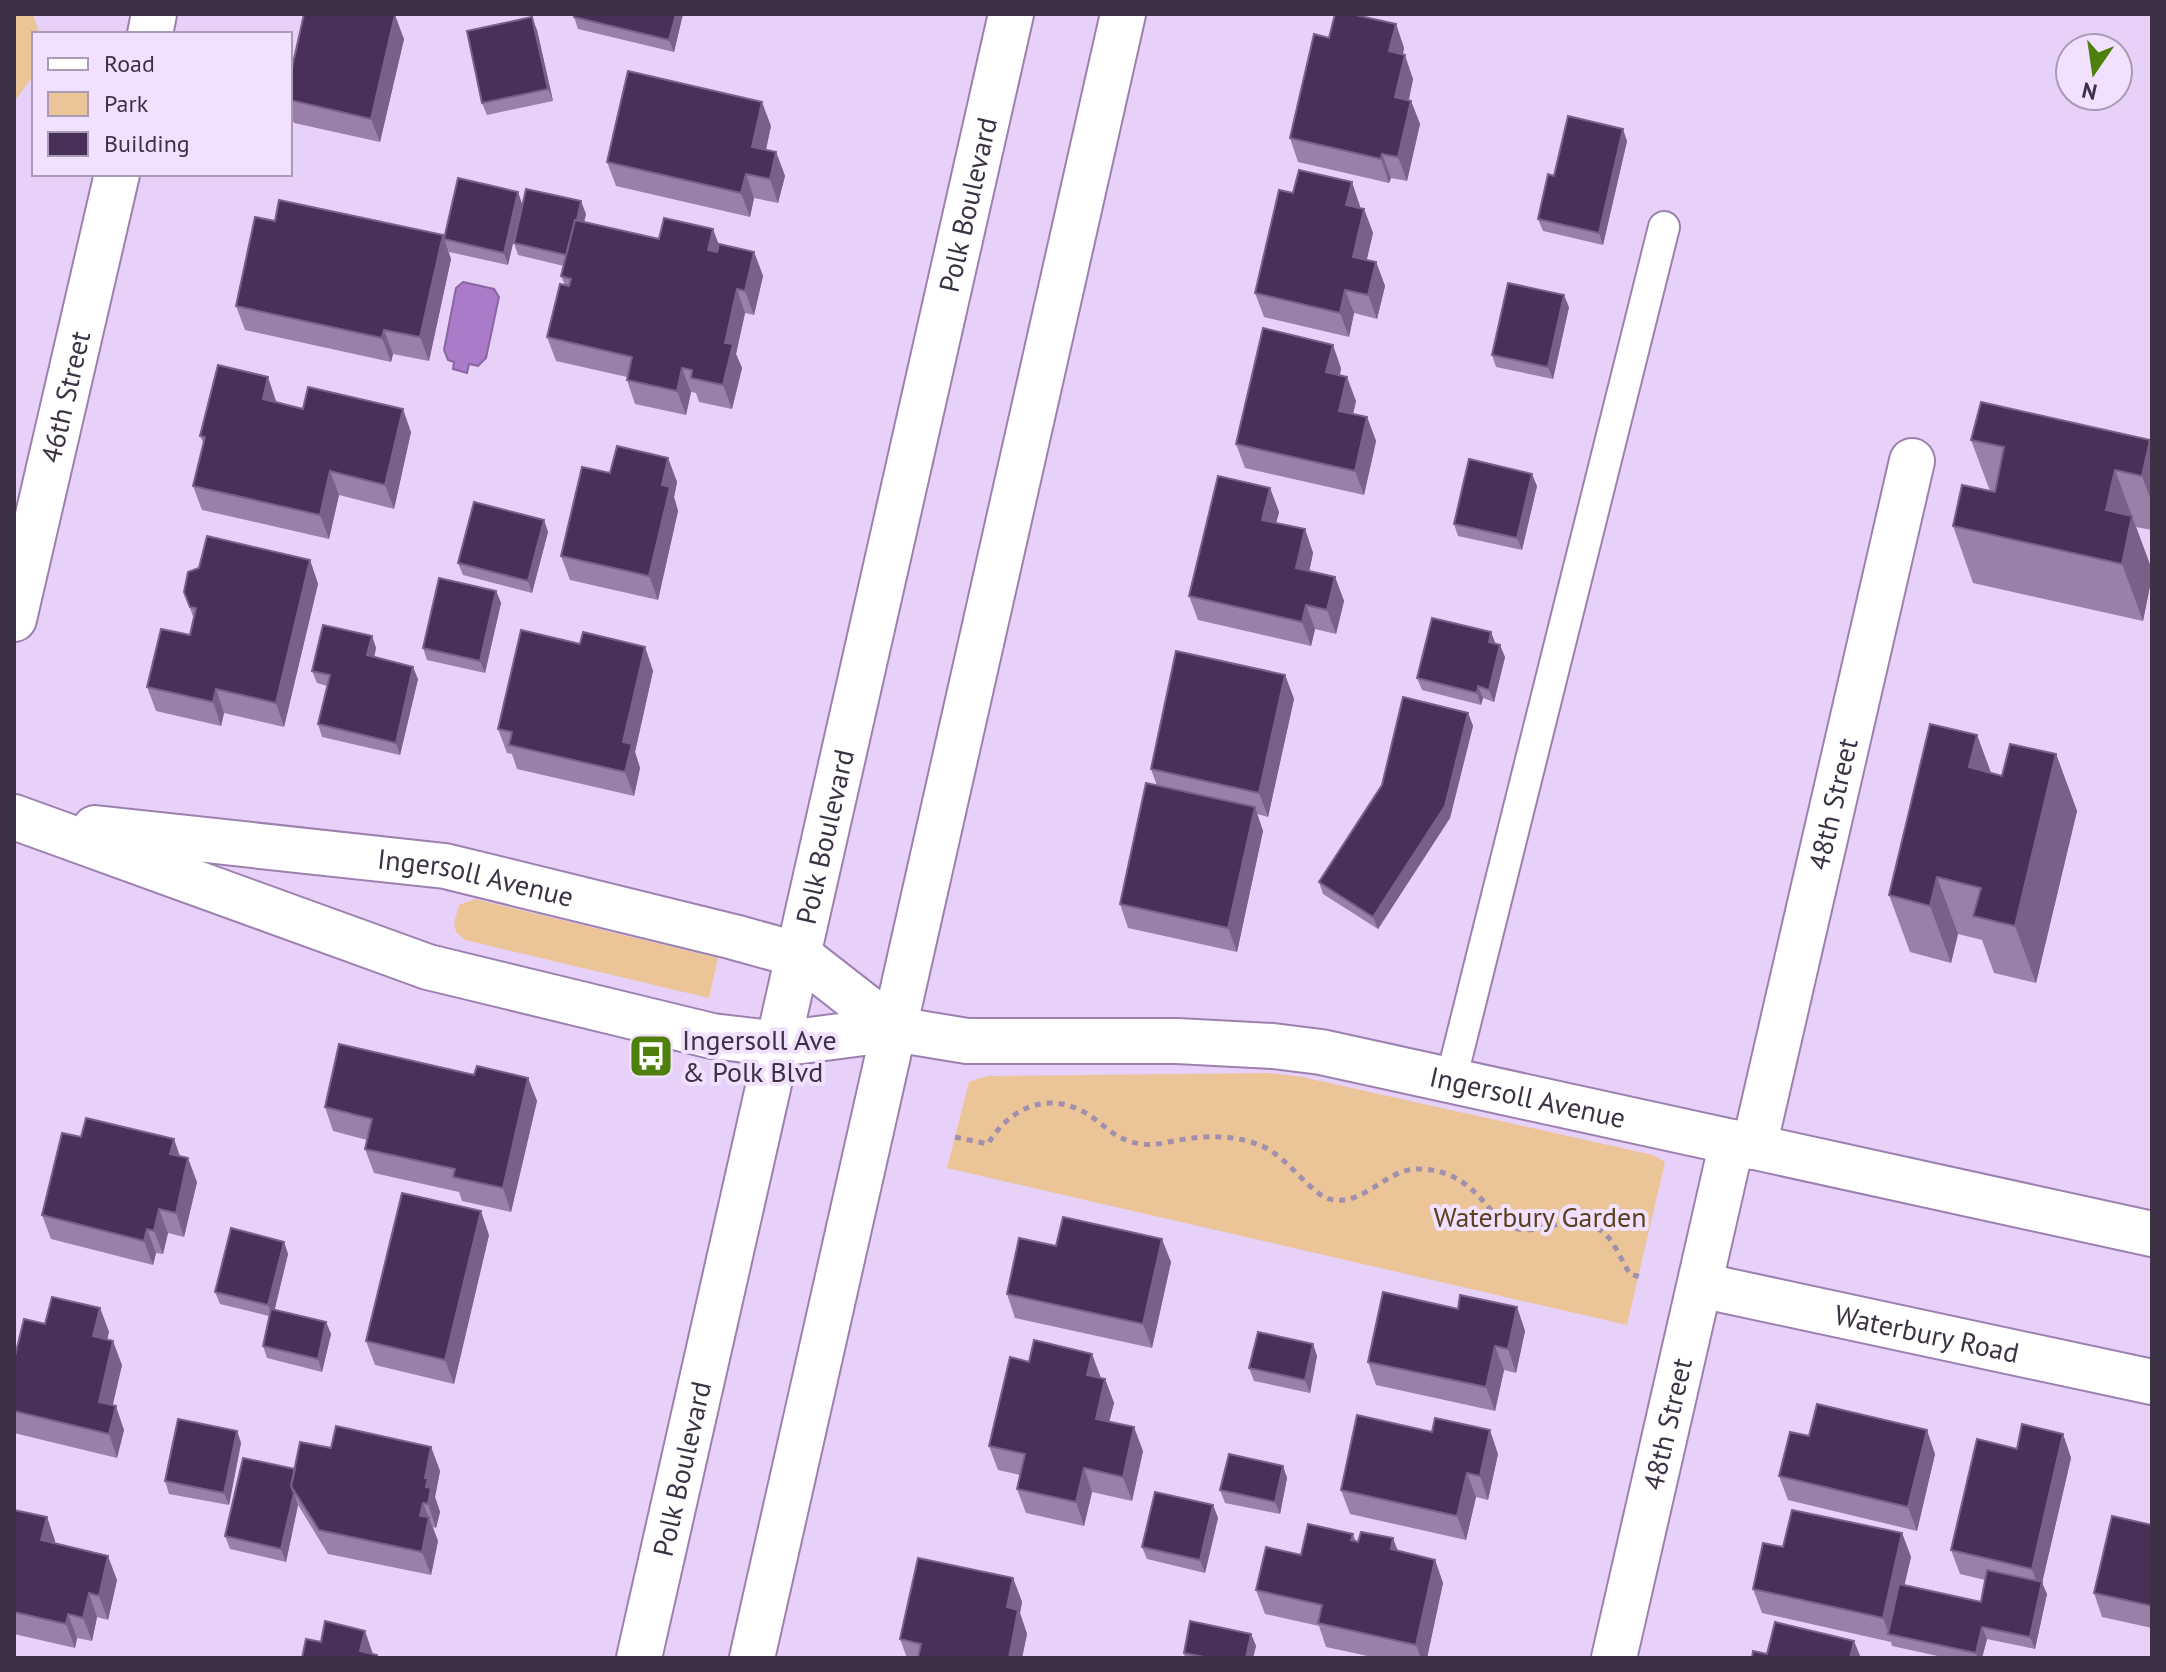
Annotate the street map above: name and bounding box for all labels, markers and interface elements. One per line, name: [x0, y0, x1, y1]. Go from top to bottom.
legend: [32, 32, 292, 176]
north arrow: [2054, 32, 2134, 112]
text: Road: [104, 48, 155, 79]
text: N: [2079, 76, 2100, 107]
text: Park: [104, 88, 149, 119]
street label: Polk Boulevard: [930, 114, 1005, 296]
text: Building: [104, 128, 190, 159]
street label: 46th Street: [32, 327, 98, 466]
street label: 48th Street: [1799, 734, 1866, 874]
street label: Polk Boulevard: [787, 746, 862, 928]
street label: Ingersoll Avenue: [376, 840, 577, 915]
place label: Ingersoll Ave & Polk Blvd: [682, 1021, 837, 1090]
bus stop icon: Ingersoll Ave & Polk Blvd: [627, 1032, 675, 1080]
street label: Ingersoll Avenue: [1426, 1057, 1629, 1136]
park label: Waterbury Garden: [1433, 1198, 1647, 1235]
street label: Waterbury Road: [1831, 1295, 2022, 1371]
street label: 48th Street: [1634, 1354, 1700, 1494]
street label: Polk Boulevard: [644, 1378, 719, 1560]

